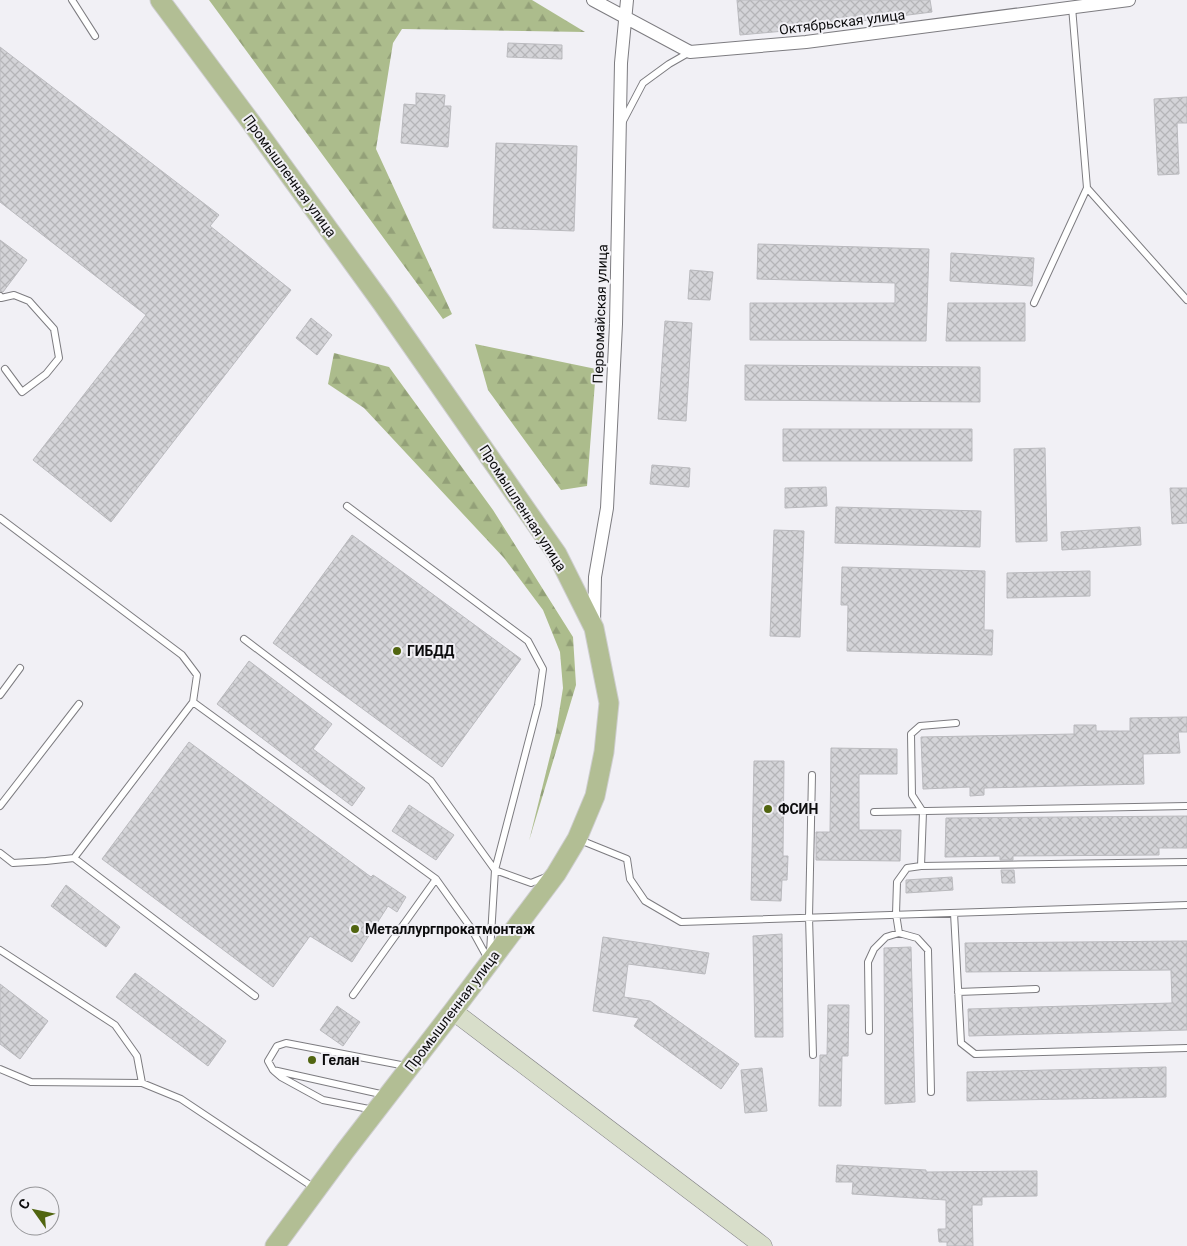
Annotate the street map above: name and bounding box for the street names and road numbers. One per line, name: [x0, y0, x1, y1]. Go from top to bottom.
street label: Октябрьская улица: [778, 6, 906, 38]
street label: Промышленная улица: [240, 112, 340, 240]
street label: Первомайская улица: [590, 244, 610, 384]
street label: Промышленная улица: [476, 442, 570, 574]
street label: Промышленная улица: [401, 947, 503, 1075]

